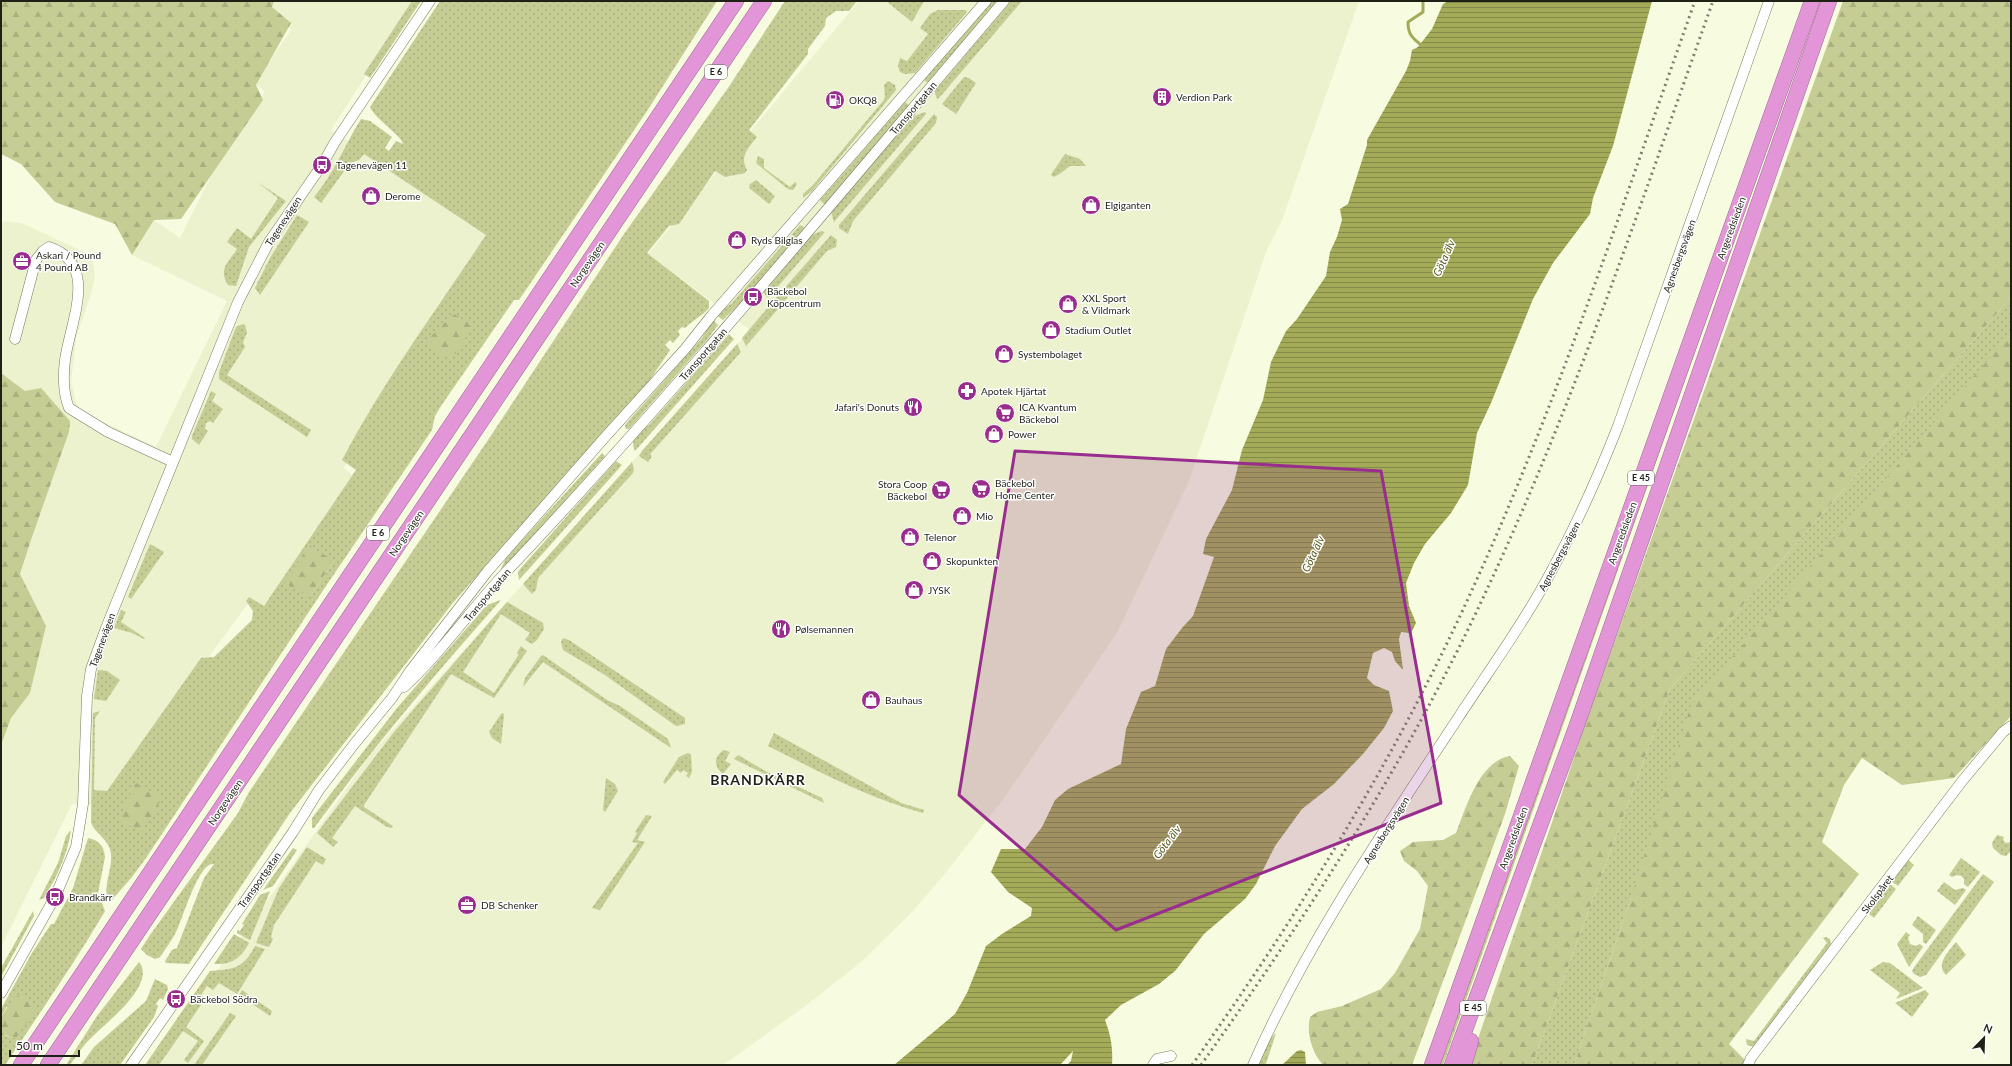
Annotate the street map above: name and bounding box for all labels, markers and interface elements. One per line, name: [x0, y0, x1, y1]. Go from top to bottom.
road number: E 6: [705, 65, 727, 79]
street label: Transportgatan: [887, 79, 939, 137]
building icon: Verdion Park: [1151, 86, 1173, 108]
fuel station icon: OKQ8: [824, 89, 846, 111]
place label: Verdion Park: [1176, 91, 1233, 103]
place label: OKQ8: [849, 94, 877, 106]
bus stop icon: Tagenevägen 11: [311, 154, 333, 176]
place label: Tagenevägen 11: [336, 159, 407, 171]
shop icon: Derome: [360, 185, 382, 207]
place label: Derome: [385, 190, 420, 202]
street label: Tagenevägen: [262, 194, 304, 248]
shop icon: Elgiganten: [1080, 194, 1102, 216]
street label: Angeredsleden: [1714, 195, 1748, 261]
place label: Elgiganten: [1105, 199, 1151, 211]
street label: Agnesbergsvägen: [1660, 218, 1698, 294]
shop icon: Ryds Bilglas: [726, 229, 748, 251]
place label: Ryds Bilglas: [751, 234, 803, 246]
water label: Göta älv: [1430, 237, 1458, 278]
street label: Norgevägen: [567, 239, 607, 289]
place label: Askari / Pound 4 Pound AB: [36, 249, 101, 273]
office icon: Askari / Pound 4 Pound AB: [11, 250, 33, 272]
place label: Bäckebol Köpcentrum: [767, 285, 821, 309]
bus stop icon: Bäckebol Köpcentrum: [742, 286, 764, 308]
place label: XXL Sport & Vildmark: [1082, 292, 1131, 316]
shop icon: XXL Sport & Vildmark: [1057, 293, 1079, 315]
shop icon: Stadium Outlet: [1040, 319, 1062, 341]
place label: Stadium Outlet: [1065, 324, 1132, 336]
street label: Transportgatan: [677, 325, 729, 383]
shop icon: Systembolaget: [993, 343, 1015, 365]
place label: Systembolaget: [1018, 348, 1083, 360]
pharmacy icon: Apotek Hjärtat: [956, 380, 978, 402]
place label: Apotek Hjärtat: [981, 385, 1046, 397]
restaurant icon: Jafari's Donuts: [902, 396, 924, 418]
place label: Jafari's Donuts: [834, 401, 899, 413]
place label: ICA Kvantum Bäckebol: [1019, 401, 1077, 425]
supermarket icon: ICA Kvantum Bäckebol: [994, 402, 1016, 424]
shop icon: Power: [983, 423, 1005, 445]
place label: Power: [1008, 428, 1036, 440]
road number: E 45: [1628, 471, 1654, 485]
place label: Bäckebol Home Center: [995, 477, 1054, 501]
place label: Stora Coop Bäckebol: [878, 478, 927, 502]
supermarket icon: Bäckebol Home Center: [970, 478, 992, 500]
supermarket icon: Stora Coop Bäckebol: [930, 479, 952, 501]
street label: Angeredsleden: [1605, 500, 1639, 566]
shop icon: Mio: [951, 505, 973, 527]
street label: Norgevägen: [386, 508, 426, 558]
place label: Mio: [976, 510, 994, 522]
street label: Agnesbergsvägen: [1536, 519, 1582, 593]
road number: E 6: [367, 526, 389, 540]
shop icon: Telenor: [899, 526, 921, 548]
place label: Telenor: [924, 531, 957, 543]
water label: Göta älv: [1299, 533, 1327, 574]
shop icon: Skopunkten: [921, 550, 943, 572]
place label: Skopunkten: [946, 555, 998, 567]
street label: Transportgatan: [461, 566, 513, 624]
shop icon: JYSK: [903, 579, 925, 601]
place label: JYSK: [928, 584, 951, 596]
street label: Tagenevägen: [87, 611, 117, 669]
restaurant icon: Pølsemannen: [770, 618, 792, 640]
place label: Pølsemannen: [795, 623, 854, 635]
shop icon: Bauhaus: [860, 689, 882, 711]
place label: Bauhaus: [885, 694, 922, 706]
district label: BRANDKÄRR: [710, 771, 806, 788]
street label: Norgevägen: [205, 777, 245, 827]
street label: Agnesbergsvägen: [1361, 794, 1411, 866]
street label: Angeredsleden: [1496, 805, 1530, 871]
water label: Göta älv: [1150, 822, 1184, 861]
street label: Transportgatan: [235, 850, 283, 910]
street label: Skolspåret: [1859, 872, 1896, 916]
bus stop icon: Brandkärr: [44, 886, 66, 908]
place label: Brandkärr: [69, 891, 113, 903]
office icon: DB Schenker: [456, 894, 478, 916]
place label: DB Schenker: [481, 899, 538, 911]
bus stop icon: Bäckebol Södra: [165, 988, 187, 1010]
place label: Bäckebol Södra: [190, 993, 258, 1005]
road number: E 45: [1460, 1001, 1486, 1015]
north arrow: [1964, 1018, 2004, 1058]
text: N: [1982, 1021, 1995, 1036]
scale bar: [10, 1032, 79, 1058]
text: 50 m: [16, 1038, 43, 1053]

